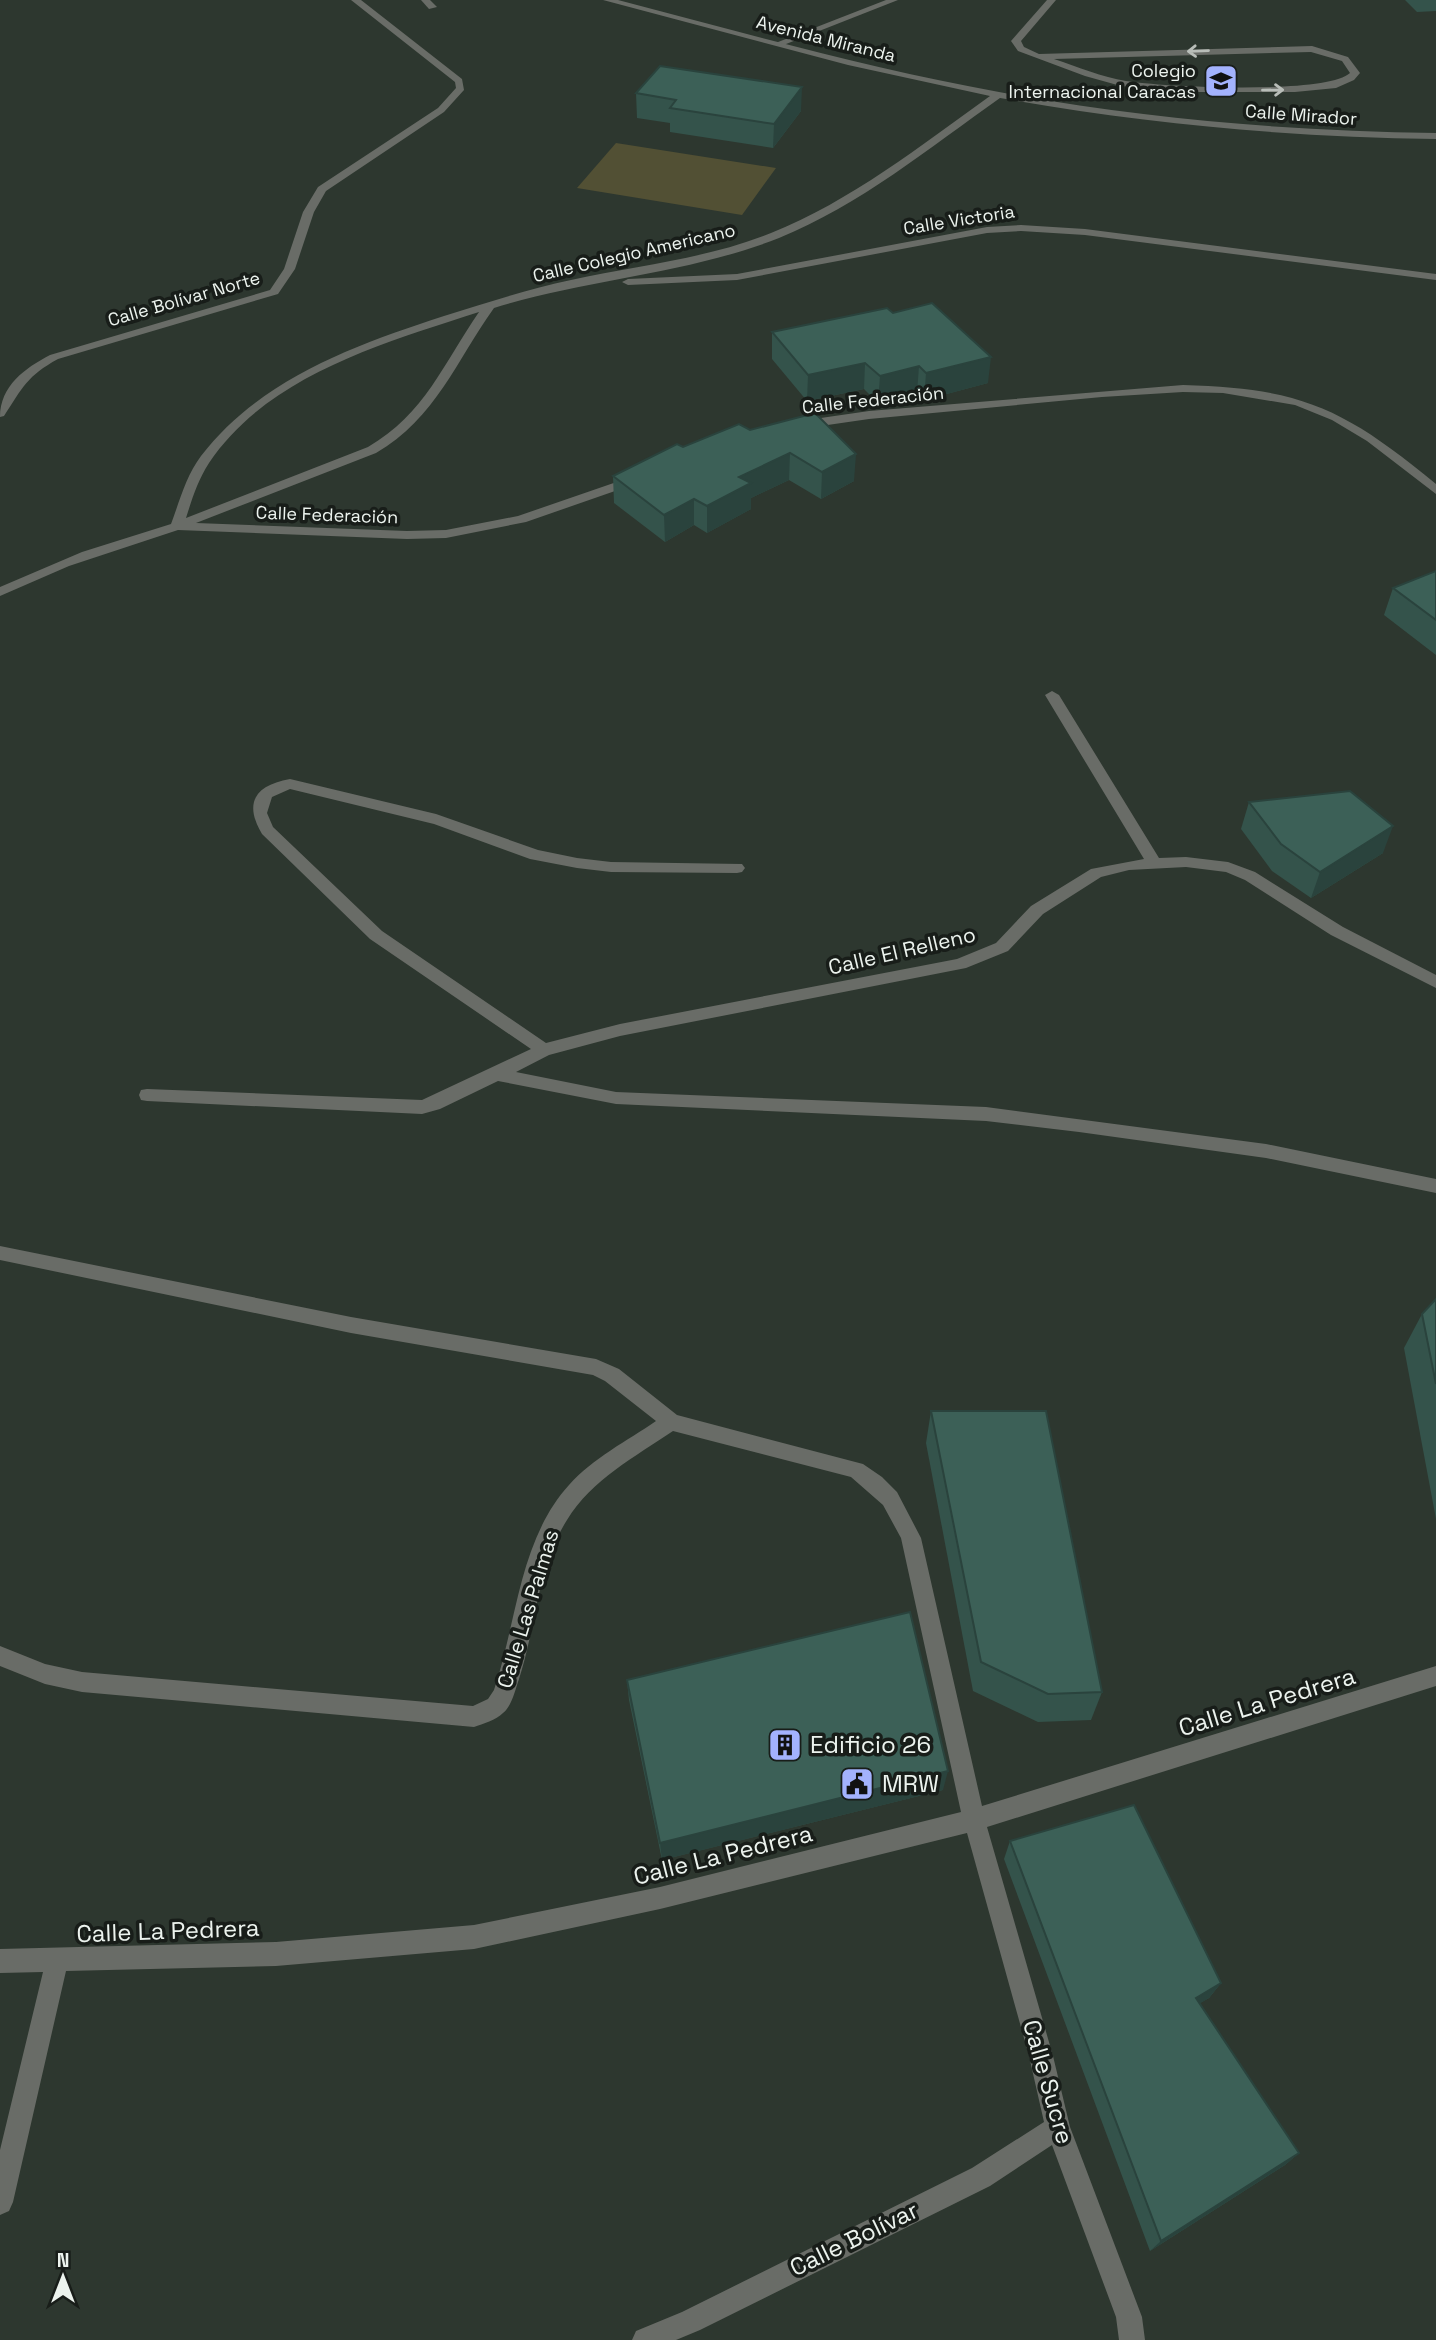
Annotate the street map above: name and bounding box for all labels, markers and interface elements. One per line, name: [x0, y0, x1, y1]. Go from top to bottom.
street label: Avenida Miranda: [754, 10, 898, 67]
one-way arrow: [1187, 45, 1210, 58]
place label: Colegio Internacional Caracas: [1009, 59, 1196, 103]
school or university icon: Colegio Internacional Caracas: [1202, 62, 1240, 100]
one-way arrow: [1261, 83, 1284, 96]
street label: Calle Mirador: [1244, 99, 1358, 130]
street label: Calle Victoria: [902, 199, 1016, 240]
street label: Calle Colegio Americano: [530, 218, 737, 287]
street label: Calle Bolívar Norte: [105, 266, 263, 331]
street label: Calle Federación: [801, 381, 945, 418]
street label: Calle Federación: [255, 501, 399, 528]
street label: Calle El Relleno: [826, 920, 978, 981]
street label: Calle Las Palmas: [491, 1526, 564, 1691]
street label: Calle La Pedrera: [1175, 1660, 1359, 1743]
building icon: Edificio 26: [766, 1726, 804, 1764]
place label: Edificio 26: [810, 1729, 931, 1760]
public building icon: MRW: [838, 1765, 876, 1803]
place label: MRW: [882, 1768, 939, 1799]
street label: Calle La Pedrera: [630, 1817, 816, 1892]
street label: Calle La Pedrera: [76, 1912, 260, 1949]
street label: Calle Sucre: [1016, 2016, 1081, 2148]
street label: Calle Bolívar: [784, 2194, 923, 2283]
north arrow: [28, 2242, 98, 2312]
text: N: [57, 2248, 69, 2273]

